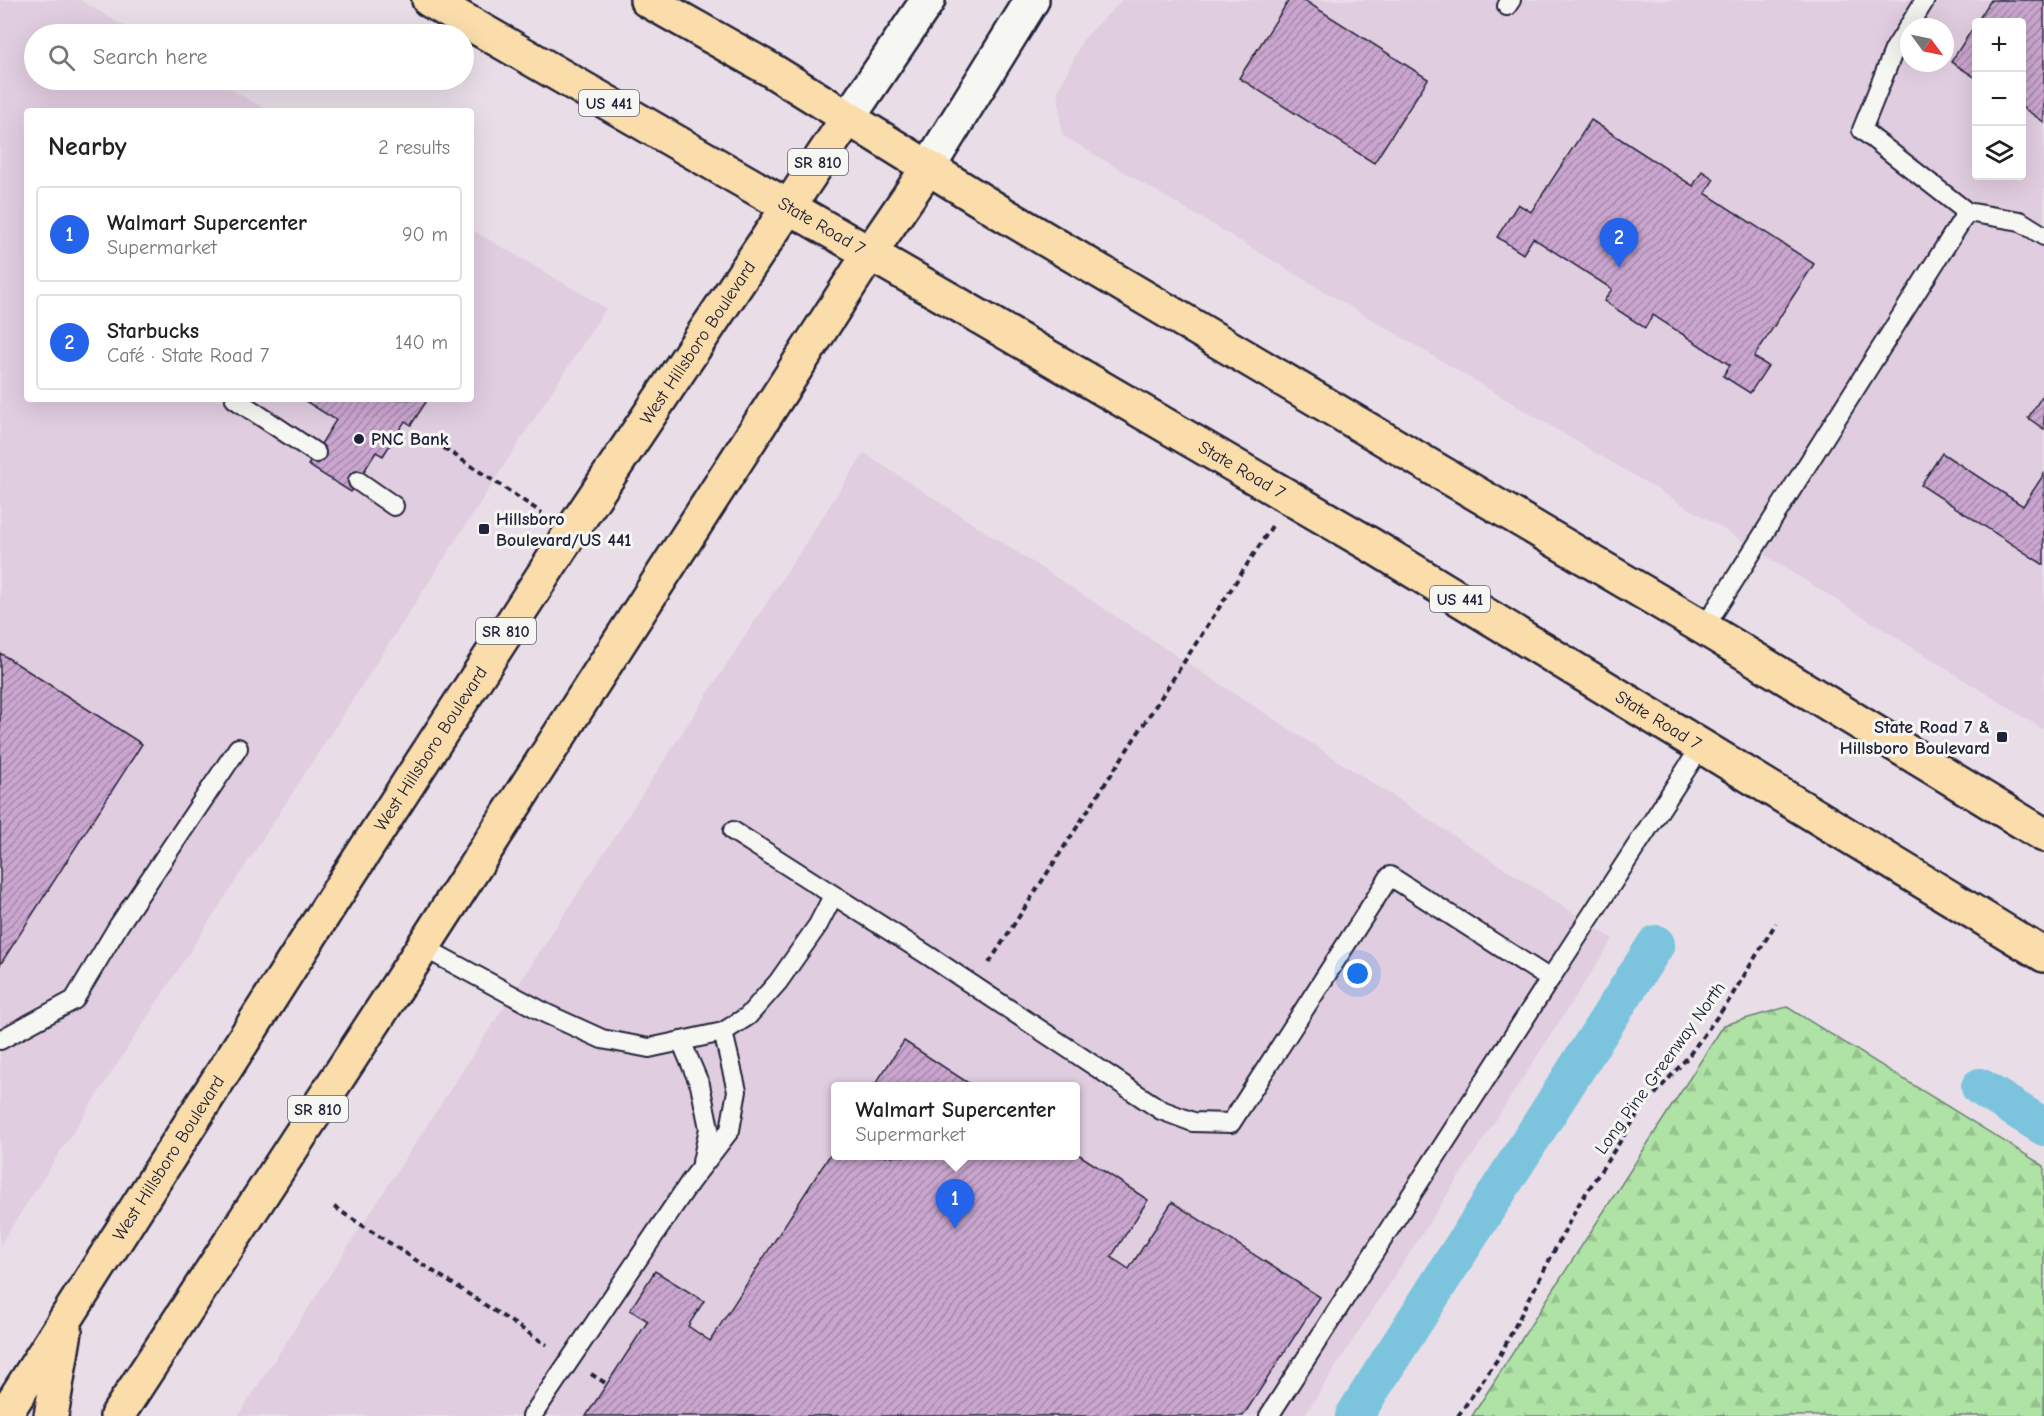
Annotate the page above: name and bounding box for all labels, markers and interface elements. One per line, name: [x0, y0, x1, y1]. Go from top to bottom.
north arrow: [1900, 18, 1954, 72]
map controls: [1972, 18, 2026, 180]
button: +: [1972, 18, 2026, 72]
search box: [24, 24, 474, 90]
icon: search: [45, 41, 78, 74]
text: Search here: [93, 44, 208, 70]
button: −: [1972, 72, 2026, 126]
road number: US 441: [579, 90, 639, 116]
button: layers: [1972, 126, 2026, 180]
text: Nearby: [48, 132, 127, 162]
text: 2 results: [378, 136, 450, 159]
road number: SR 810: [788, 149, 848, 175]
street label: State Road 7: [774, 193, 869, 260]
text: Walmart Supercenter: [107, 210, 307, 236]
pin: 2: [1600, 218, 1638, 268]
text: 1: [66, 223, 73, 246]
text: 90 m: [402, 223, 448, 246]
text: Supermarket: [107, 236, 217, 259]
street label: West Hillsboro Boulevard: [636, 257, 760, 428]
text: Starbucks: [107, 318, 199, 344]
text: 2: [65, 331, 74, 354]
text: 140 m: [395, 331, 448, 354]
text: Café · State Road 7: [107, 344, 269, 367]
place label: PNC Bank: [371, 429, 449, 450]
marker: PNC Bank: [352, 432, 366, 446]
street label: State Road 7: [1195, 437, 1289, 504]
place label: Hillsboro Boulevard/US 441: [496, 509, 631, 551]
marker: Hillsboro Boulevard/US 441: [477, 522, 491, 536]
road number: US 441: [1430, 586, 1490, 612]
road number: SR 810: [476, 618, 536, 644]
street label: West Hillsboro Boulevard: [370, 663, 492, 835]
street label: State Road 7: [1611, 686, 1706, 755]
place label: State Road 7 & Hillsboro Boulevard: [1840, 717, 1990, 759]
marker: State Road 7 & Hillsboro Boulevard: [1995, 730, 2009, 744]
your location: [1343, 959, 1372, 988]
street label: Long Pine Greenway North: [1591, 978, 1730, 1158]
street label: West Hillsboro Boulevard: [109, 1072, 229, 1245]
popup: [831, 1082, 1080, 1160]
road number: SR 810: [288, 1096, 348, 1122]
text: Walmart Supercenter: [856, 1097, 1055, 1123]
text: Supermarket: [856, 1123, 965, 1146]
pin: 1: [936, 1180, 974, 1229]

